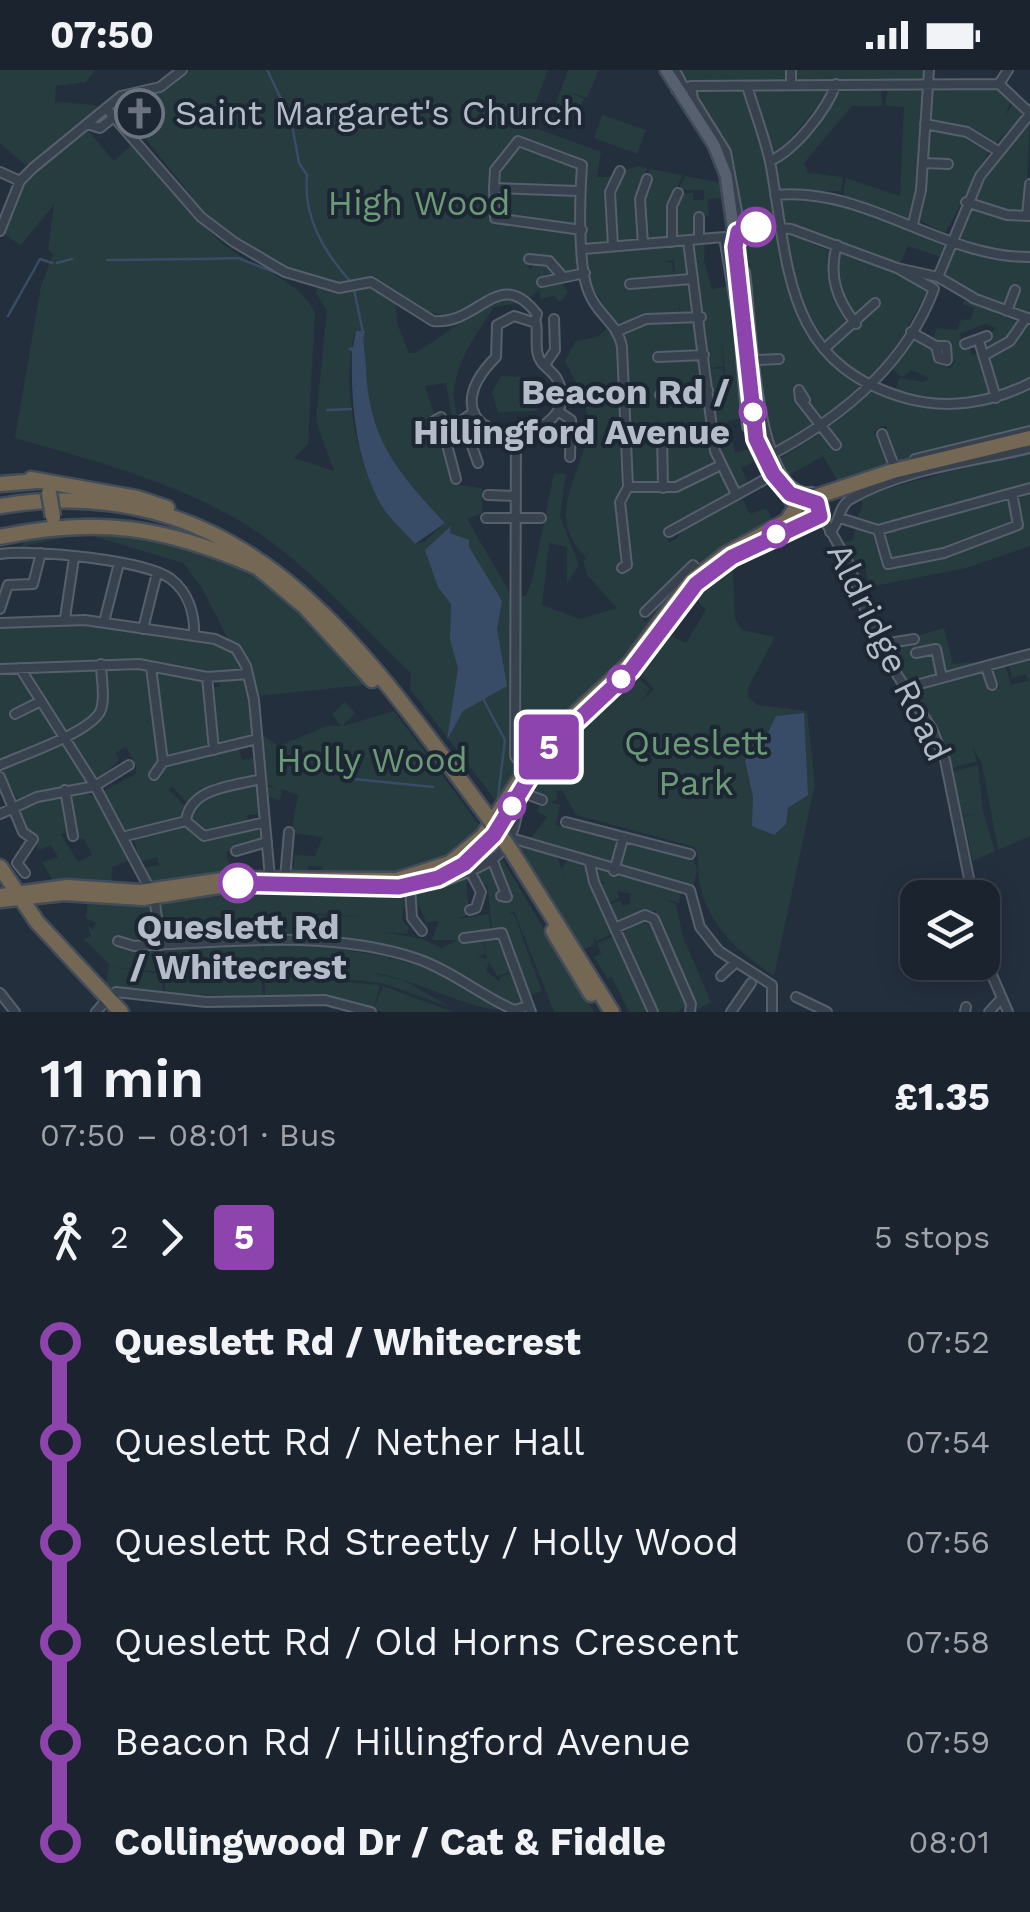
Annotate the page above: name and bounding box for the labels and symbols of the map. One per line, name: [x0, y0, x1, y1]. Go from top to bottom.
church icon: Saint Margaret's Church: [114, 87, 166, 139]
place label: Saint Margaret's Church: [175, 92, 584, 134]
park label: High Wood: [328, 182, 510, 224]
unlabelled marker: [737, 208, 775, 246]
place label: Beacon Rd / Hillingford Avenue: [413, 371, 730, 453]
marker: Beacon Rd / Hillingford Avenue: [740, 399, 766, 425]
unlabelled marker: [763, 521, 789, 547]
street label: Aldridge Road: [818, 536, 960, 768]
unlabelled marker: [608, 666, 634, 692]
line badge: 5: [516, 714, 582, 780]
park label: Queslett Park: [624, 722, 768, 804]
park label: Holly Wood: [276, 739, 468, 781]
unlabelled marker: [499, 793, 525, 819]
marker: Queslett Rd / Whitecrest: [219, 864, 257, 902]
place label: Queslett Rd / Whitecrest: [130, 906, 347, 988]

